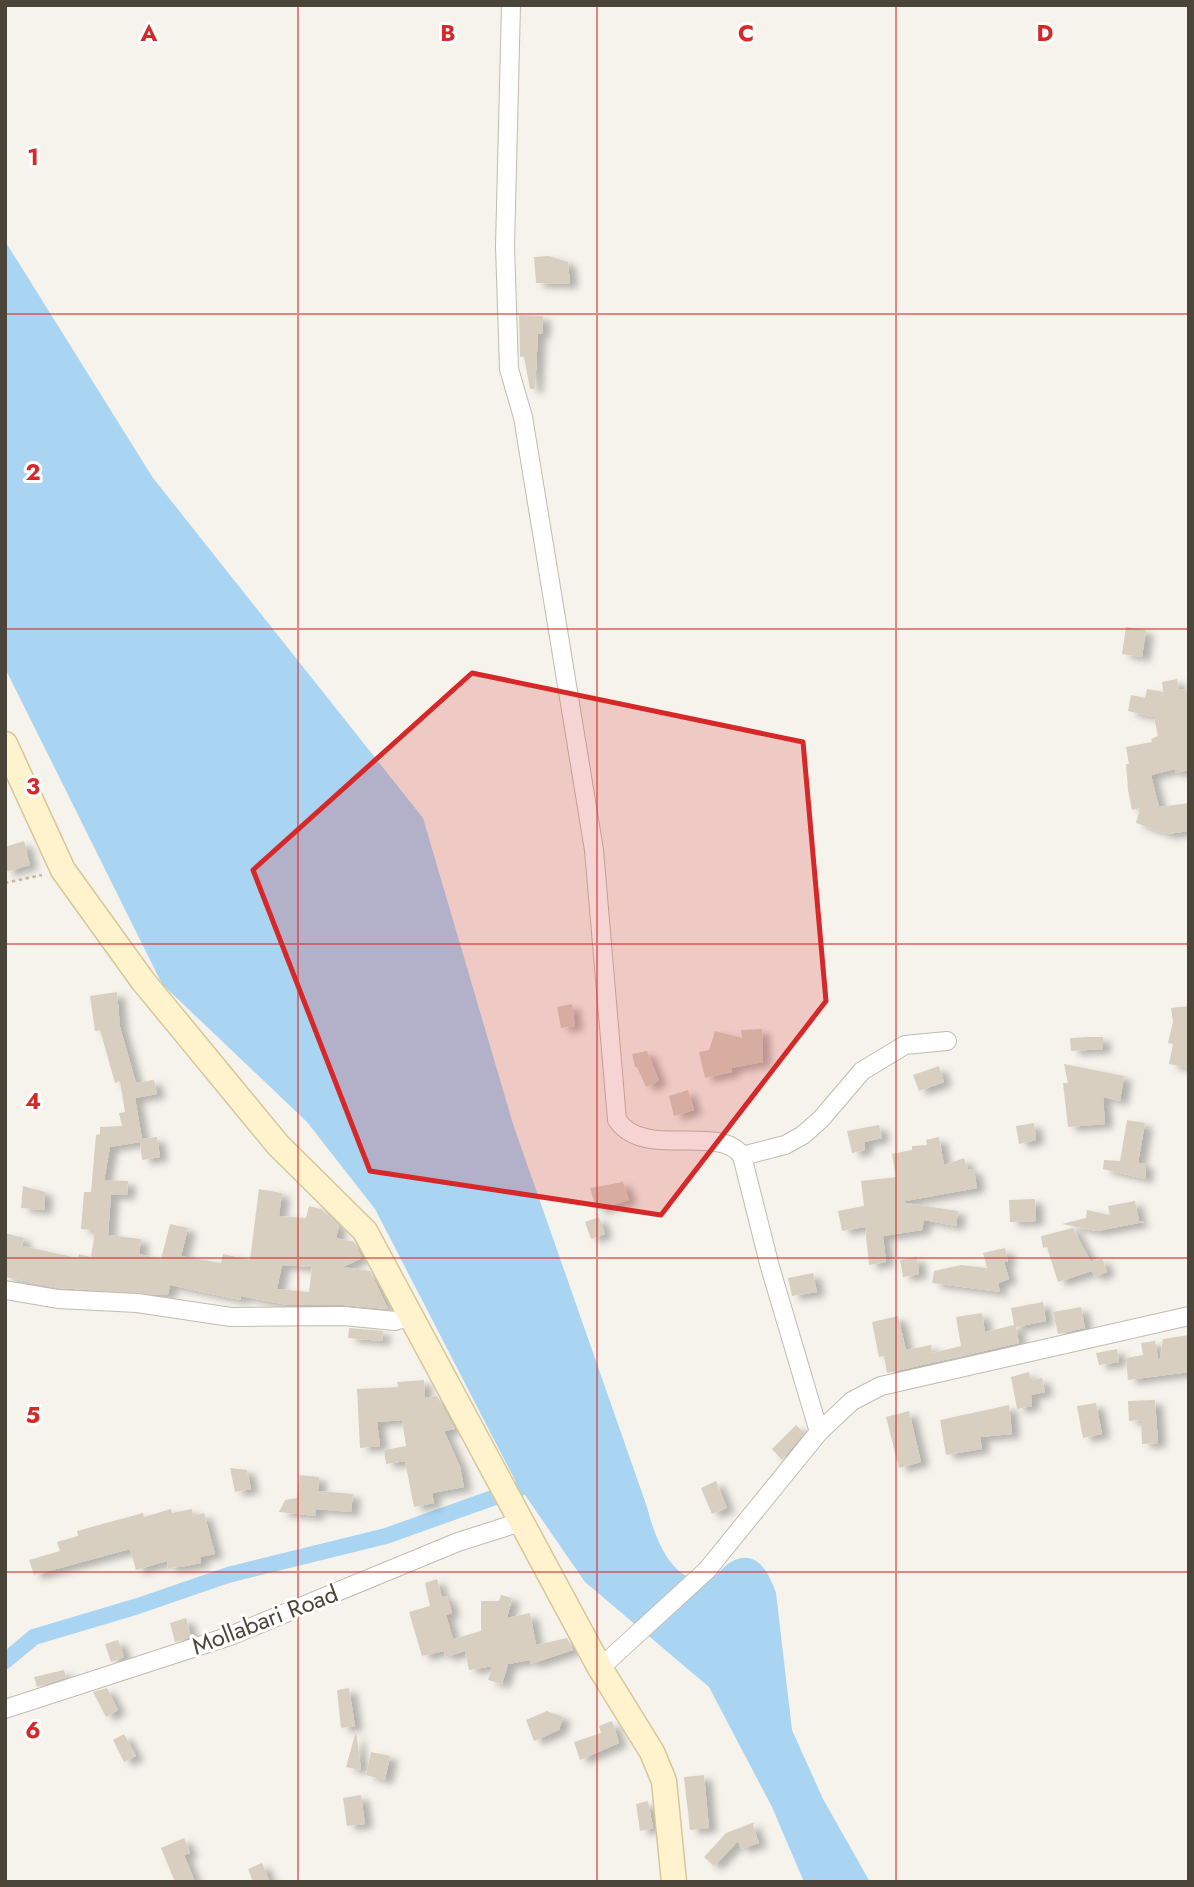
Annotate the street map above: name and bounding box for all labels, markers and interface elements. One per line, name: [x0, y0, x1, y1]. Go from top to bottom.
text: A: [140, 16, 158, 50]
text: B: [440, 16, 456, 50]
text: C: [738, 16, 754, 50]
text: D: [1037, 16, 1054, 50]
text: 1: [27, 140, 39, 174]
text: 2: [25, 455, 41, 489]
text: 3: [26, 769, 40, 803]
text: 4: [25, 1084, 41, 1118]
text: 5: [26, 1398, 40, 1432]
street label: Mollabari Road: [187, 1576, 343, 1663]
text: 6: [25, 1713, 41, 1747]

